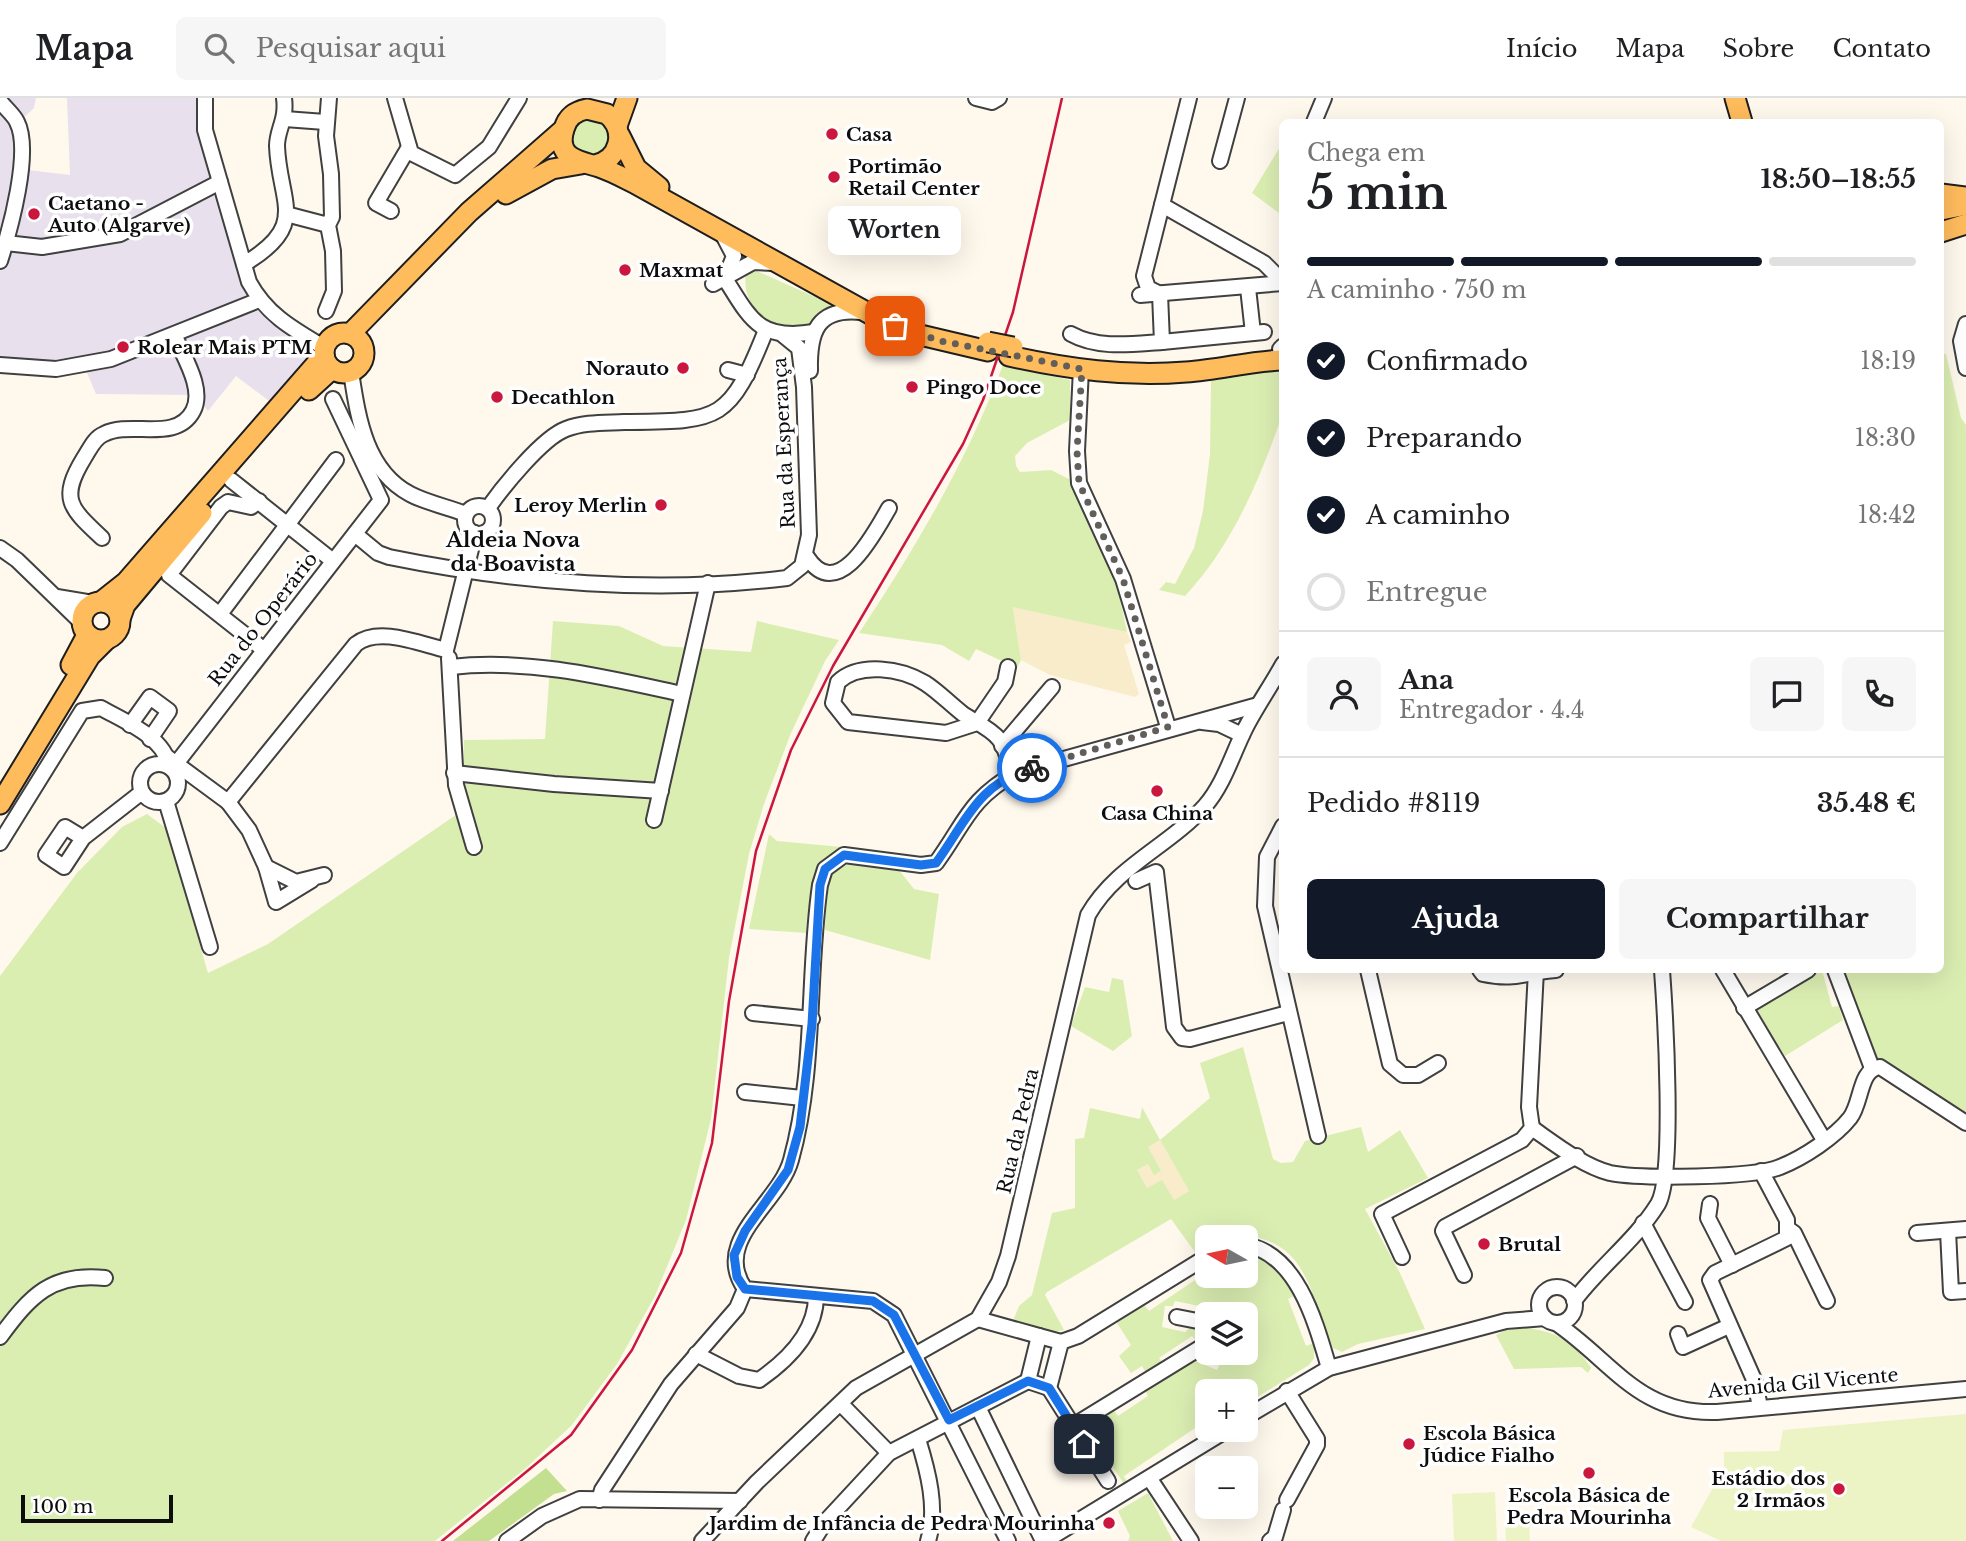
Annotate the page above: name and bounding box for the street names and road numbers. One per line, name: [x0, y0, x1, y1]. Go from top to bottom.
street label: Rua da Esperança: [768, 356, 800, 529]
street label: Rua do Operário: [204, 548, 322, 690]
street label: Rua da Pedra: [992, 1066, 1044, 1196]
street label: Avenida Gil Vicente: [1706, 1363, 1899, 1403]

